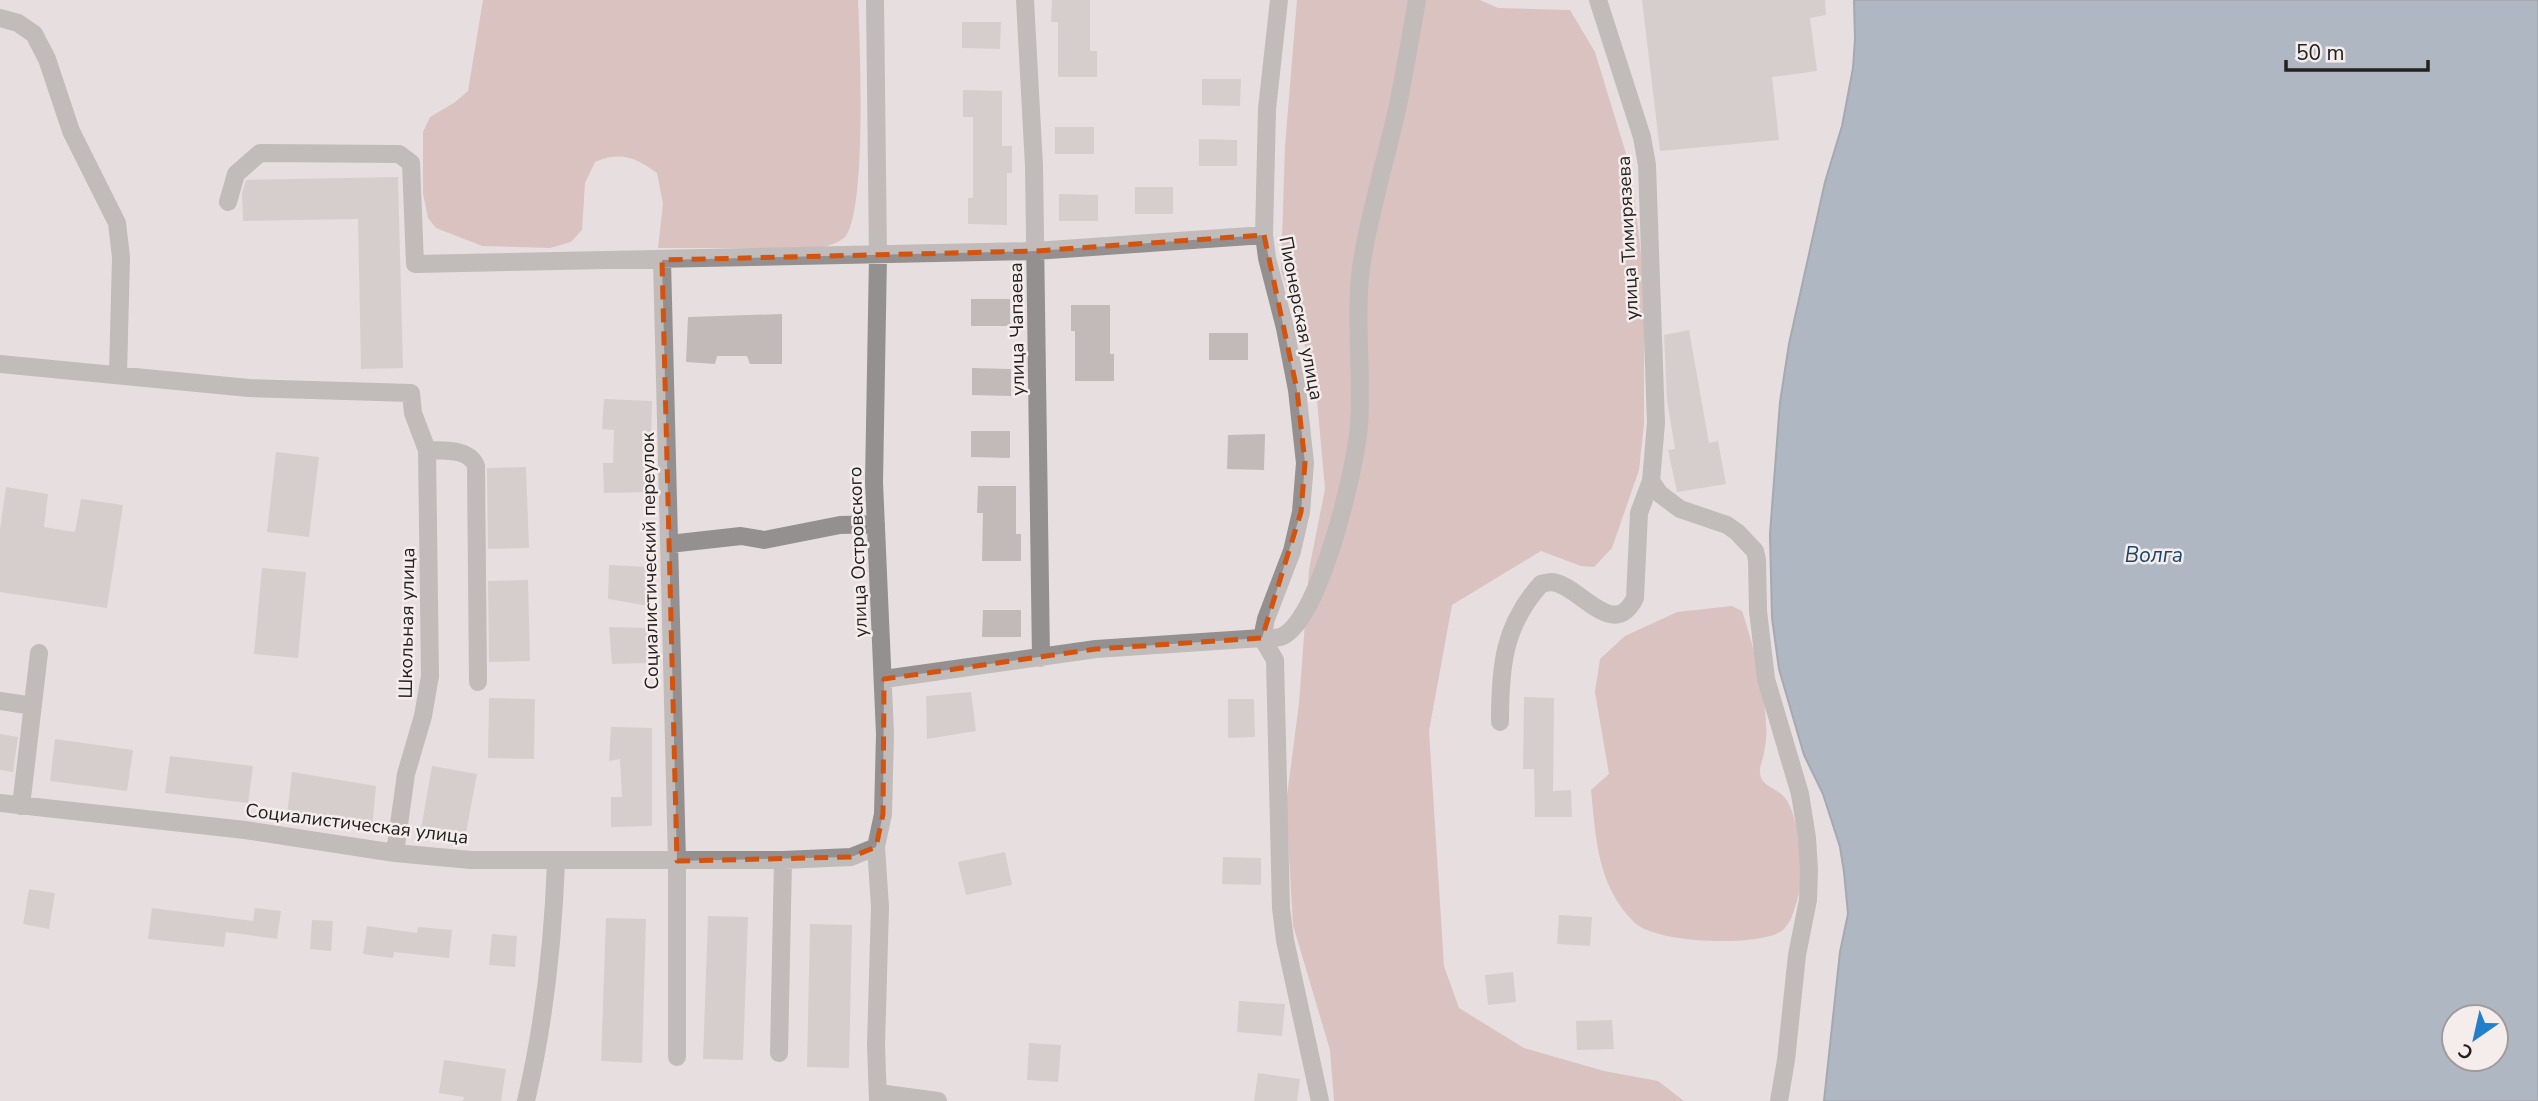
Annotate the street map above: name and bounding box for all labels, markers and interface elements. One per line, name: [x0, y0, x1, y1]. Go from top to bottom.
scale bar: [2286, 28, 2428, 72]
text: 50 m: [2296, 39, 2345, 67]
street label: улица Тимирязева: [1611, 155, 1645, 321]
street label: Пионерская улица: [1272, 234, 1330, 402]
street label: улица Чапаева: [1003, 262, 1031, 396]
street label: Социалистический переулок: [635, 432, 665, 690]
street label: улица Островского: [842, 466, 874, 638]
water label: Волга: [2125, 541, 2183, 569]
street label: Школьная улица: [393, 547, 421, 699]
street label: Социалистическая улица: [244, 797, 470, 851]
north arrow: [2440, 1003, 2510, 1073]
text: С: [2453, 1037, 2479, 1066]

